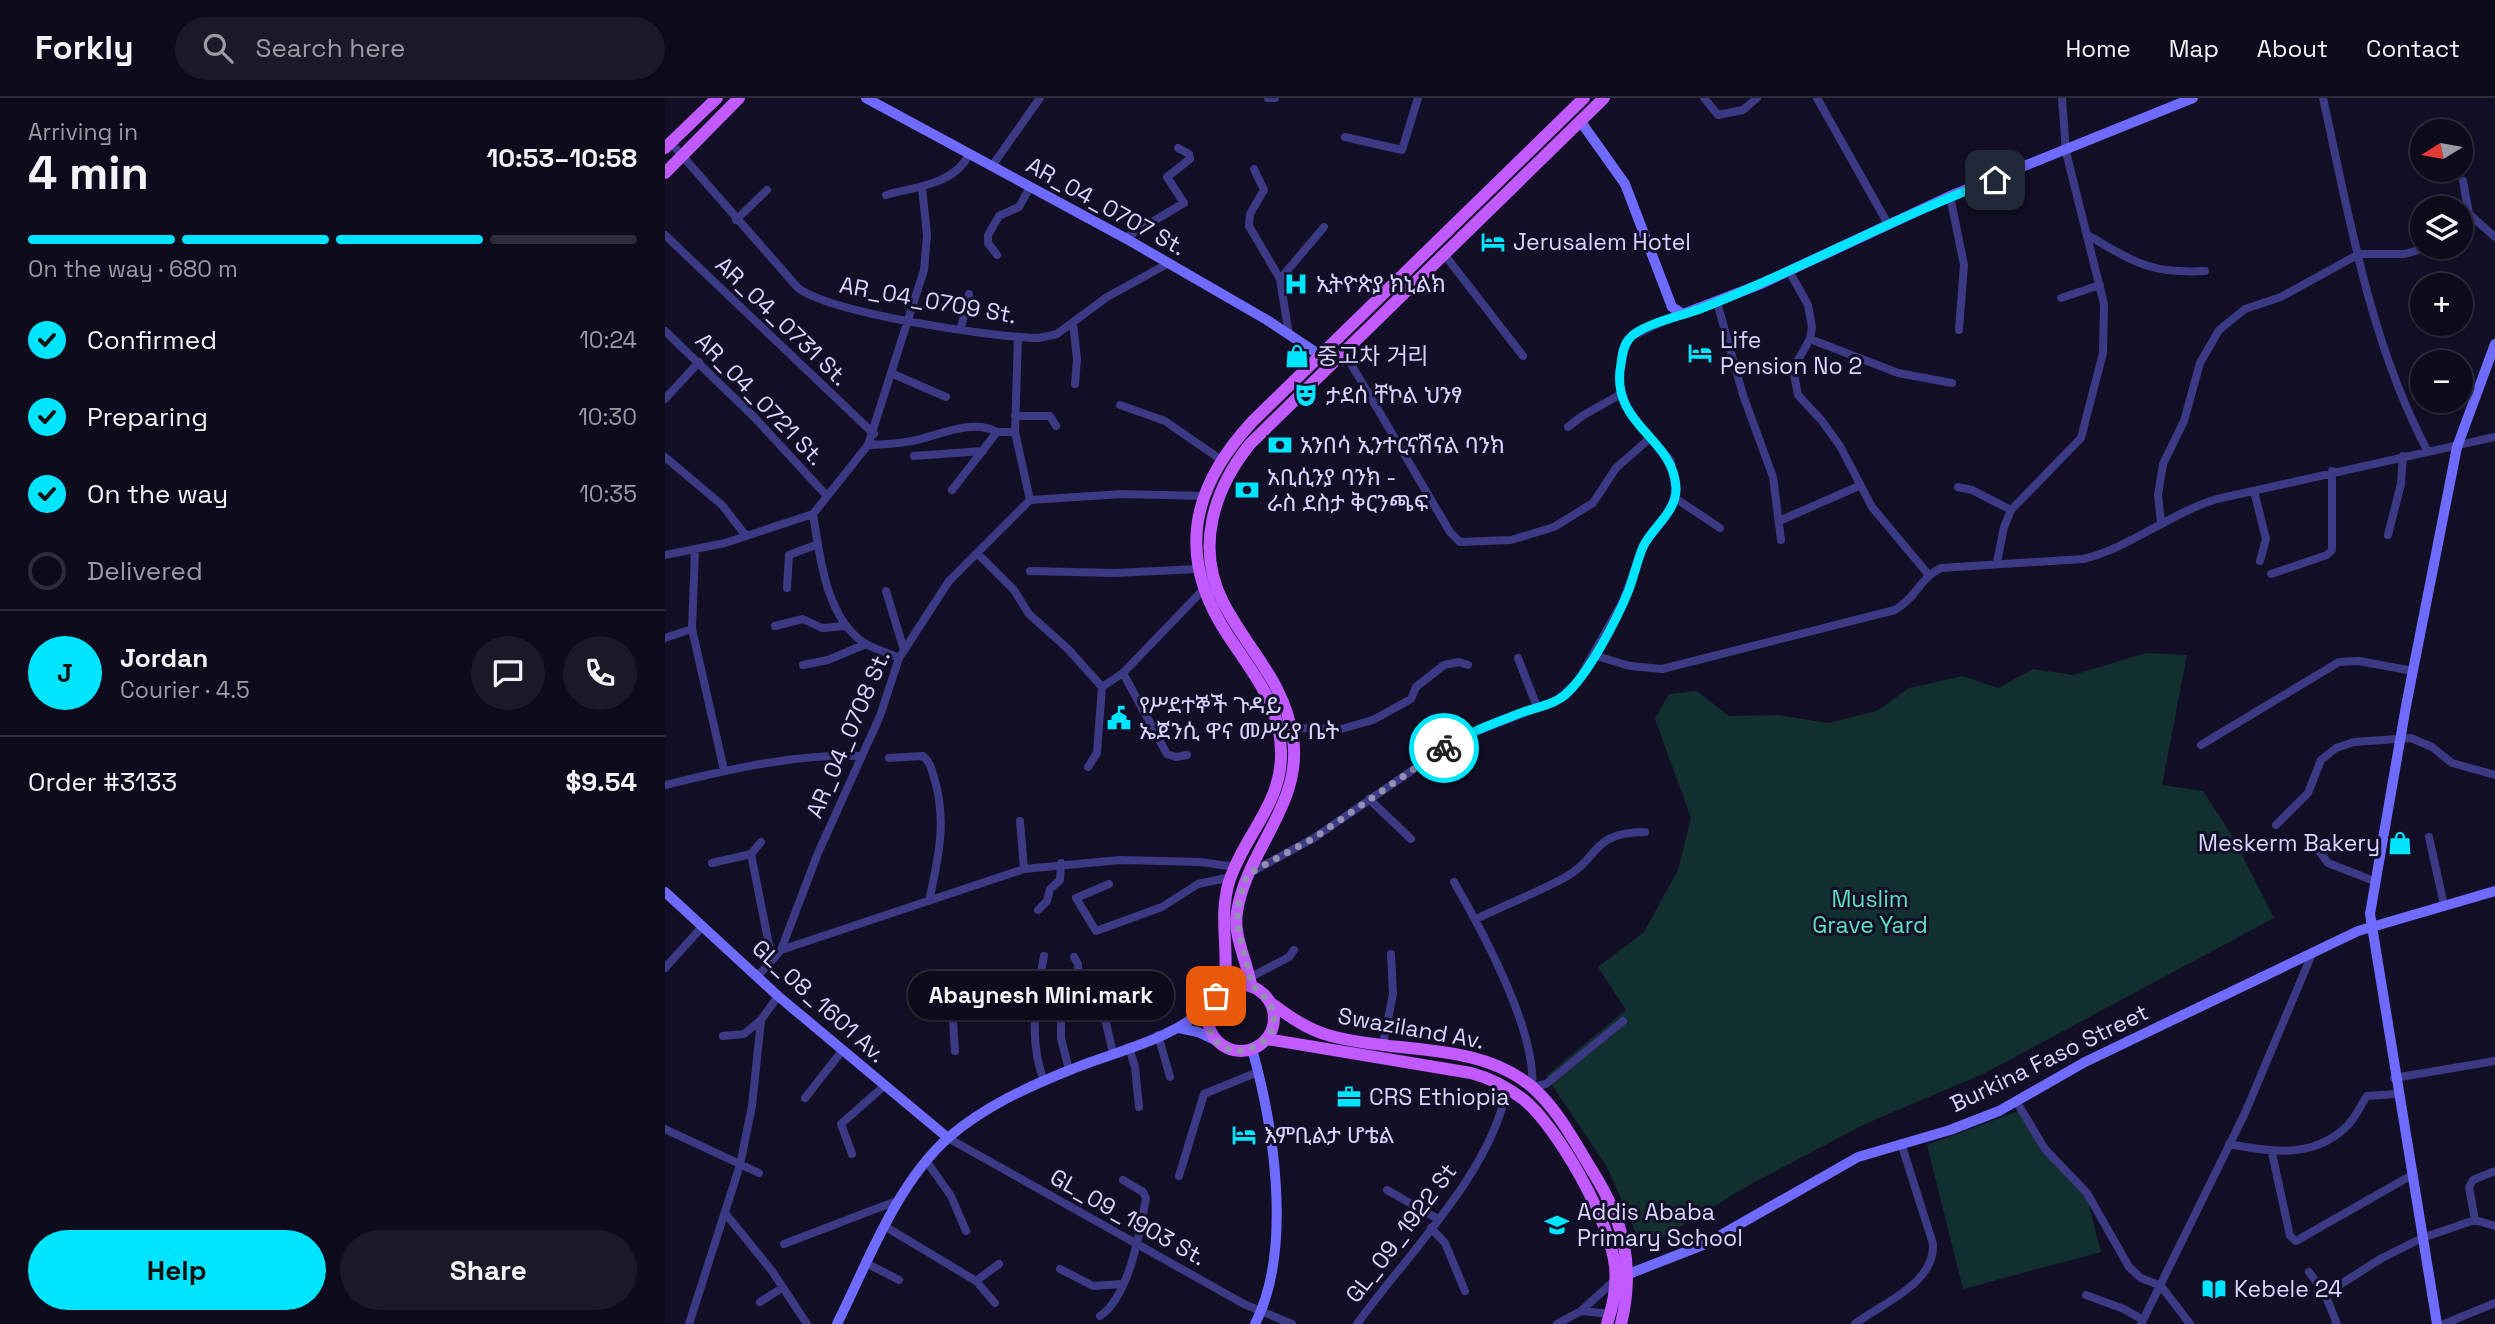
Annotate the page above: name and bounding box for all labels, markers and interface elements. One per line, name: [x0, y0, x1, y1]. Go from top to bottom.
search box: [175, 17, 665, 80]
text: Forkly: [35, 27, 133, 69]
icon: search: [199, 29, 237, 67]
text: Search here: [255, 31, 405, 65]
text: Home: [2065, 33, 2131, 64]
text: Map: [2169, 33, 2219, 64]
text: About: [2257, 33, 2328, 64]
text: Contact: [2366, 33, 2460, 64]
text: Arriving in: [28, 117, 138, 147]
north arrow: [2410, 119, 2473, 182]
map controls: [2410, 119, 2473, 413]
text: 10:53–10:58: [487, 141, 637, 175]
text: 4 min: [28, 144, 149, 202]
street label: AR_04_0707 St.: [1021, 150, 1191, 262]
pin: [1965, 150, 2025, 210]
icon: home: [1976, 161, 2014, 199]
button: layers: [2410, 196, 2473, 259]
place label: Jerusalem Hotel: [1513, 227, 1691, 257]
hotel icon: Jerusalem Hotel: [1479, 228, 1507, 256]
street label: AR_04_0731 St.: [709, 250, 855, 392]
text: On the way · 680 m: [28, 254, 238, 284]
place label: ኢትዮጵያ ክኒልክ: [1316, 269, 1446, 299]
street label: AR_04_0709 St.: [837, 270, 1019, 330]
hospital icon: ኢትዮጵያ ክኒልክ: [1282, 270, 1310, 298]
button: +: [2410, 273, 2473, 336]
icon: check: [28, 321, 66, 359]
text: Confirmed: [87, 323, 217, 357]
text: 10:24: [579, 325, 637, 355]
place label: Life Pension No 2: [1720, 325, 1862, 381]
street label: AR_04_0721 St.: [689, 326, 831, 472]
hotel icon: Life Pension No 2: [1686, 339, 1714, 367]
place label: 중고차 거리: [1317, 341, 1429, 371]
shop icon: 중고차 거리: [1283, 342, 1311, 370]
button: −: [2410, 350, 2473, 413]
place label: ታደሰ ቸኮል ህንፃ: [1326, 380, 1462, 410]
theatre icon: ታደሰ ቸኮል ህንፃ: [1292, 381, 1320, 409]
icon: check: [28, 398, 66, 436]
text: Preparing: [87, 400, 208, 434]
text: 10:30: [578, 402, 637, 432]
place label: አንበሳ ኢንተርናሽናል ባንክ: [1300, 430, 1505, 460]
bank icon: አንበሳ ኢንተርናሽናል ባንክ: [1266, 431, 1294, 459]
place label: አቢሲንያ ባንክ - ራስ ደስታ ቅርንጫፍ: [1267, 462, 1429, 518]
icon: check: [28, 475, 66, 513]
bank icon: አቢሲንያ ባንክ - ራስ ደስታ ቅርንጫፍ: [1233, 476, 1261, 504]
text: On the way: [87, 477, 228, 511]
text: 10:35: [579, 479, 637, 509]
text: Delivered: [87, 554, 203, 588]
button: chat: [471, 636, 545, 710]
button: phone: [563, 636, 637, 710]
text: Jordan: [120, 641, 208, 675]
street label: AR_04_0708 St.: [799, 646, 897, 822]
text: J: [57, 656, 73, 690]
text: Courier · 4.5: [120, 675, 250, 705]
place label: የሥደተኞች ጉዳይ ኤጀንሲ ዋና መሥሪያ ቤት: [1139, 690, 1340, 746]
public building icon: የሥደተኞች ጉዳይ ኤጀንሲ ዋና መሥሪያ ቤት: [1105, 704, 1133, 732]
courier: [1409, 713, 1479, 783]
icon: bike: [1425, 729, 1463, 767]
text: Order #3133: [28, 765, 177, 799]
text: $9.54: [566, 765, 637, 799]
place label: Meskerm Bakery: [2198, 828, 2380, 858]
shop icon: Meskerm Bakery: [2386, 829, 2414, 857]
park label: Muslim Grave Yard: [1812, 884, 1928, 940]
street label: GL_08_1601 Av.: [746, 933, 892, 1069]
pin: [1186, 966, 1246, 1026]
callout: Abaynesh Mini.mark: [908, 972, 1174, 1020]
icon: bag: [1197, 977, 1235, 1015]
text: Abaynesh Mini.mark: [929, 980, 1153, 1010]
street label: Burkina Faso Street: [1945, 997, 2153, 1119]
street label: Swaziland Av.: [1336, 1000, 1486, 1056]
place label: CRS Ethiopia: [1369, 1082, 1509, 1112]
office icon: CRS Ethiopia: [1335, 1083, 1363, 1111]
place label: እምቢልታ ሆቴል: [1264, 1120, 1394, 1150]
hotel icon: እምቢልታ ሆቴል: [1230, 1121, 1258, 1149]
street label: GL_09_1922 St: [1339, 1157, 1463, 1309]
street label: GL_09_1903 St.: [1045, 1162, 1211, 1272]
place label: Addis Ababa Primary School: [1577, 1197, 1743, 1253]
school or university icon: Addis Ababa Primary School: [1543, 1211, 1571, 1239]
button: Help: [28, 1230, 326, 1310]
button: Share: [340, 1230, 637, 1310]
place label: Kebele 24: [2234, 1274, 2342, 1304]
library icon: Kebele 24: [2200, 1275, 2228, 1303]

